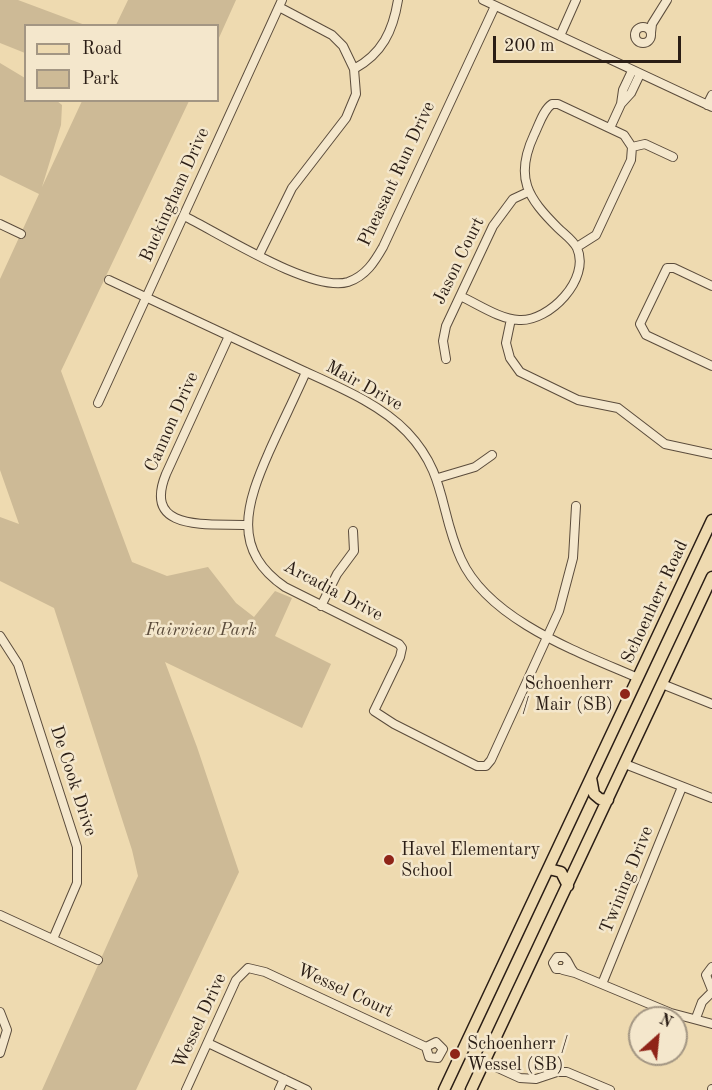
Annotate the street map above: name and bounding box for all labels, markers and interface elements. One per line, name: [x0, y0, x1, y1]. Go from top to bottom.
legend: [24, 24, 219, 102]
scale bar: [496, 24, 684, 62]
text: 200 m: [504, 37, 555, 55]
text: Road: [82, 40, 122, 58]
text: Park: [82, 70, 119, 88]
street label: Pheasant Run Drive: [354, 98, 440, 250]
street label: Buckingham Drive: [136, 124, 214, 266]
street label: Jason Court: [429, 214, 489, 308]
street label: Mair Drive: [322, 356, 406, 416]
street label: Cannon Drive: [140, 369, 204, 475]
street label: Schoenherr Road: [617, 537, 693, 667]
street label: Arcadia Drive: [280, 556, 386, 626]
park label: Fairview Park: [145, 619, 257, 641]
place label: Schoenherr / Mair (SB): [522, 673, 613, 716]
marker: Schoenherr / Mair (SB): [618, 687, 632, 701]
street label: De Cook Drive: [45, 723, 101, 839]
street label: Twining Drive: [596, 823, 658, 937]
place label: Havel Elementary School: [401, 839, 540, 882]
marker: Havel Elementary School: [382, 853, 396, 867]
street label: Wessel Court: [293, 959, 397, 1023]
street label: Wessel Drive: [168, 970, 232, 1072]
north arrow: [628, 1006, 688, 1066]
text: N: [656, 1012, 674, 1032]
place label: Schoenherr / Wessel (SB): [467, 1033, 569, 1076]
marker: Schoenherr / Wessel (SB): [448, 1047, 462, 1061]

